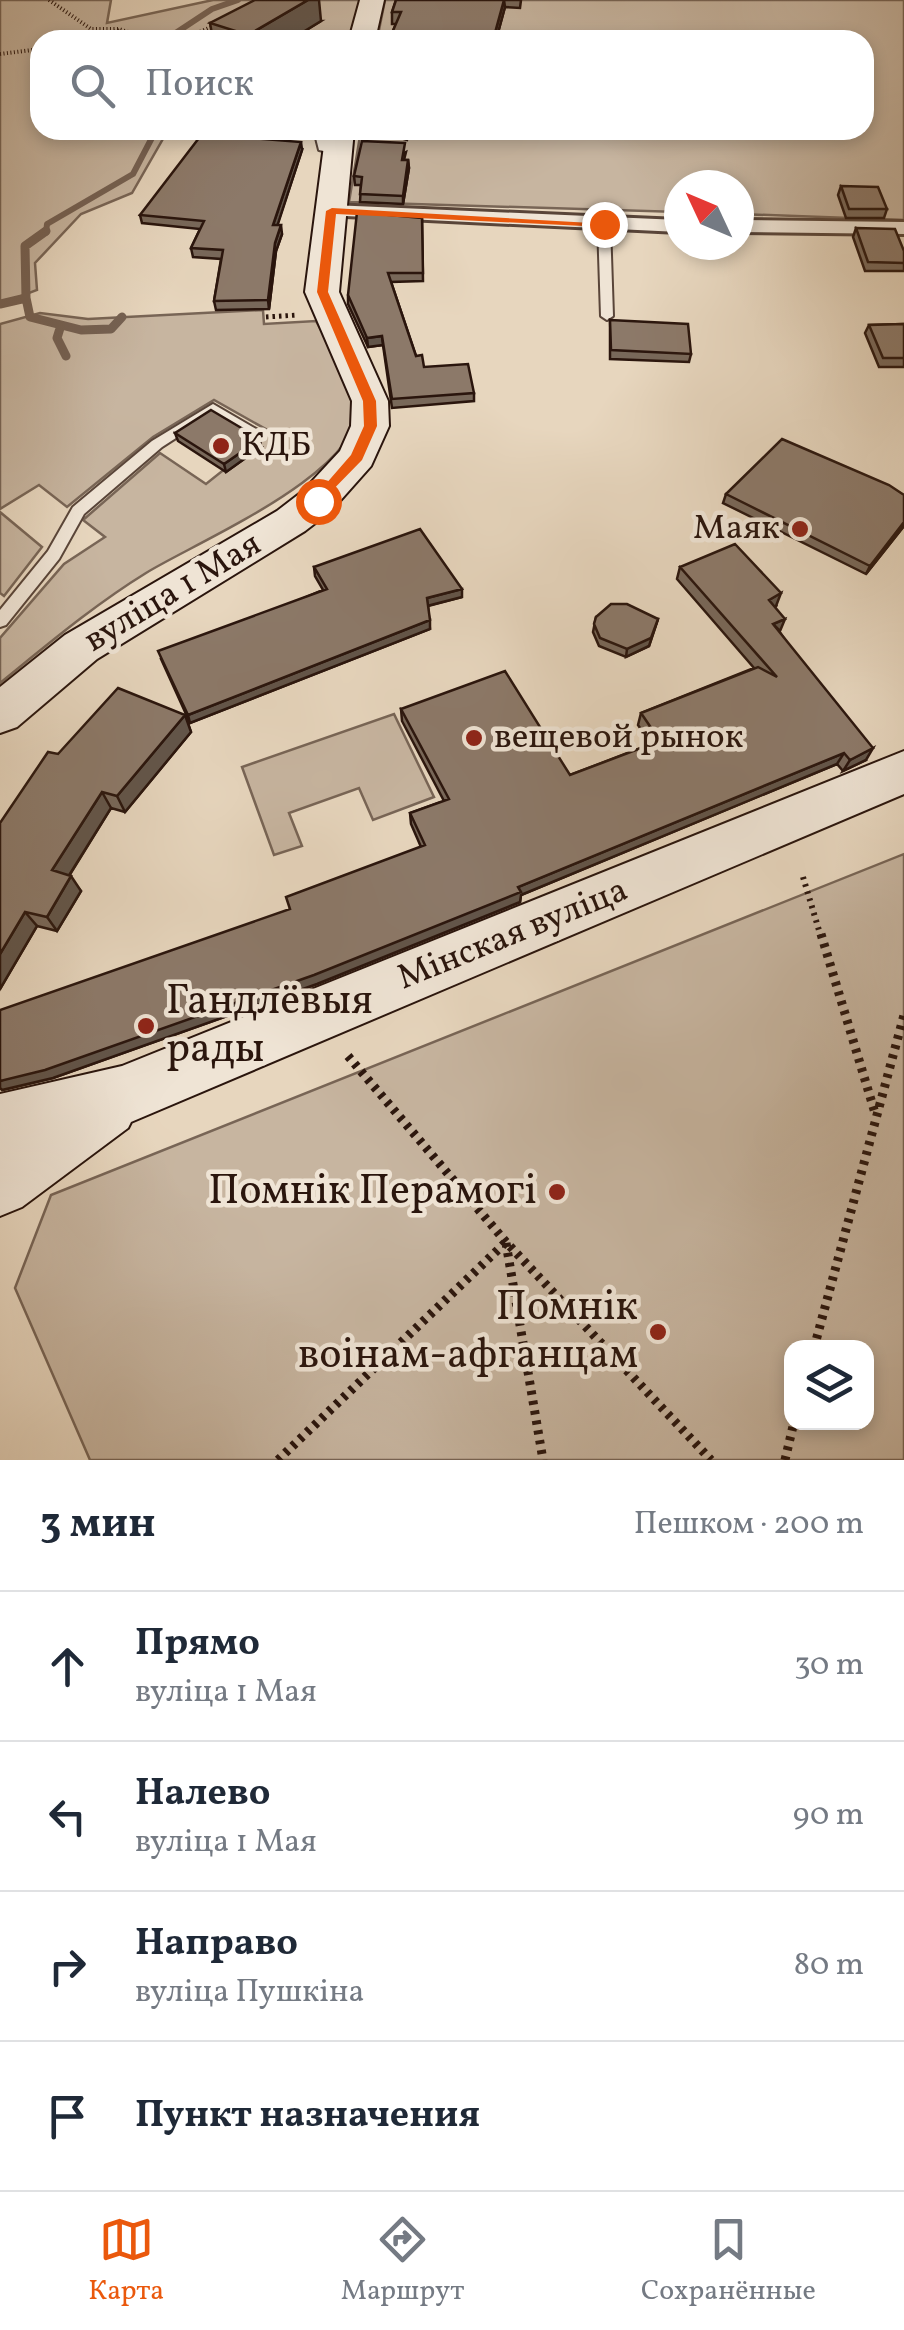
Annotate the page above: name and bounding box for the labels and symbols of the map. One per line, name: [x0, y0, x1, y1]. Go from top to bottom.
north arrow: [664, 170, 754, 260]
route end: [582, 202, 628, 248]
place label: КДБ: [241, 422, 312, 470]
marker: КДБ: [210, 435, 232, 457]
route start: [296, 479, 342, 525]
place label: Маяк: [693, 505, 780, 553]
marker: Маяк: [789, 518, 811, 540]
street label: вуліца 1 Мая: [75, 521, 271, 665]
place label: вещевой рынок: [494, 714, 743, 762]
marker: вещевой рынок: [463, 727, 485, 749]
street label: Мінская вуліца: [391, 867, 635, 1003]
place label: Гандлёвыя рады: [166, 973, 373, 1080]
marker: Гандлёвыя рады: [135, 1015, 157, 1037]
place label: Помнік Перамогі: [208, 1163, 537, 1222]
marker: Помнік Перамогі: [546, 1181, 568, 1203]
place label: Помнік воінам-афганцам: [298, 1279, 638, 1386]
marker: Помнік воінам-афганцам: [647, 1321, 669, 1343]

